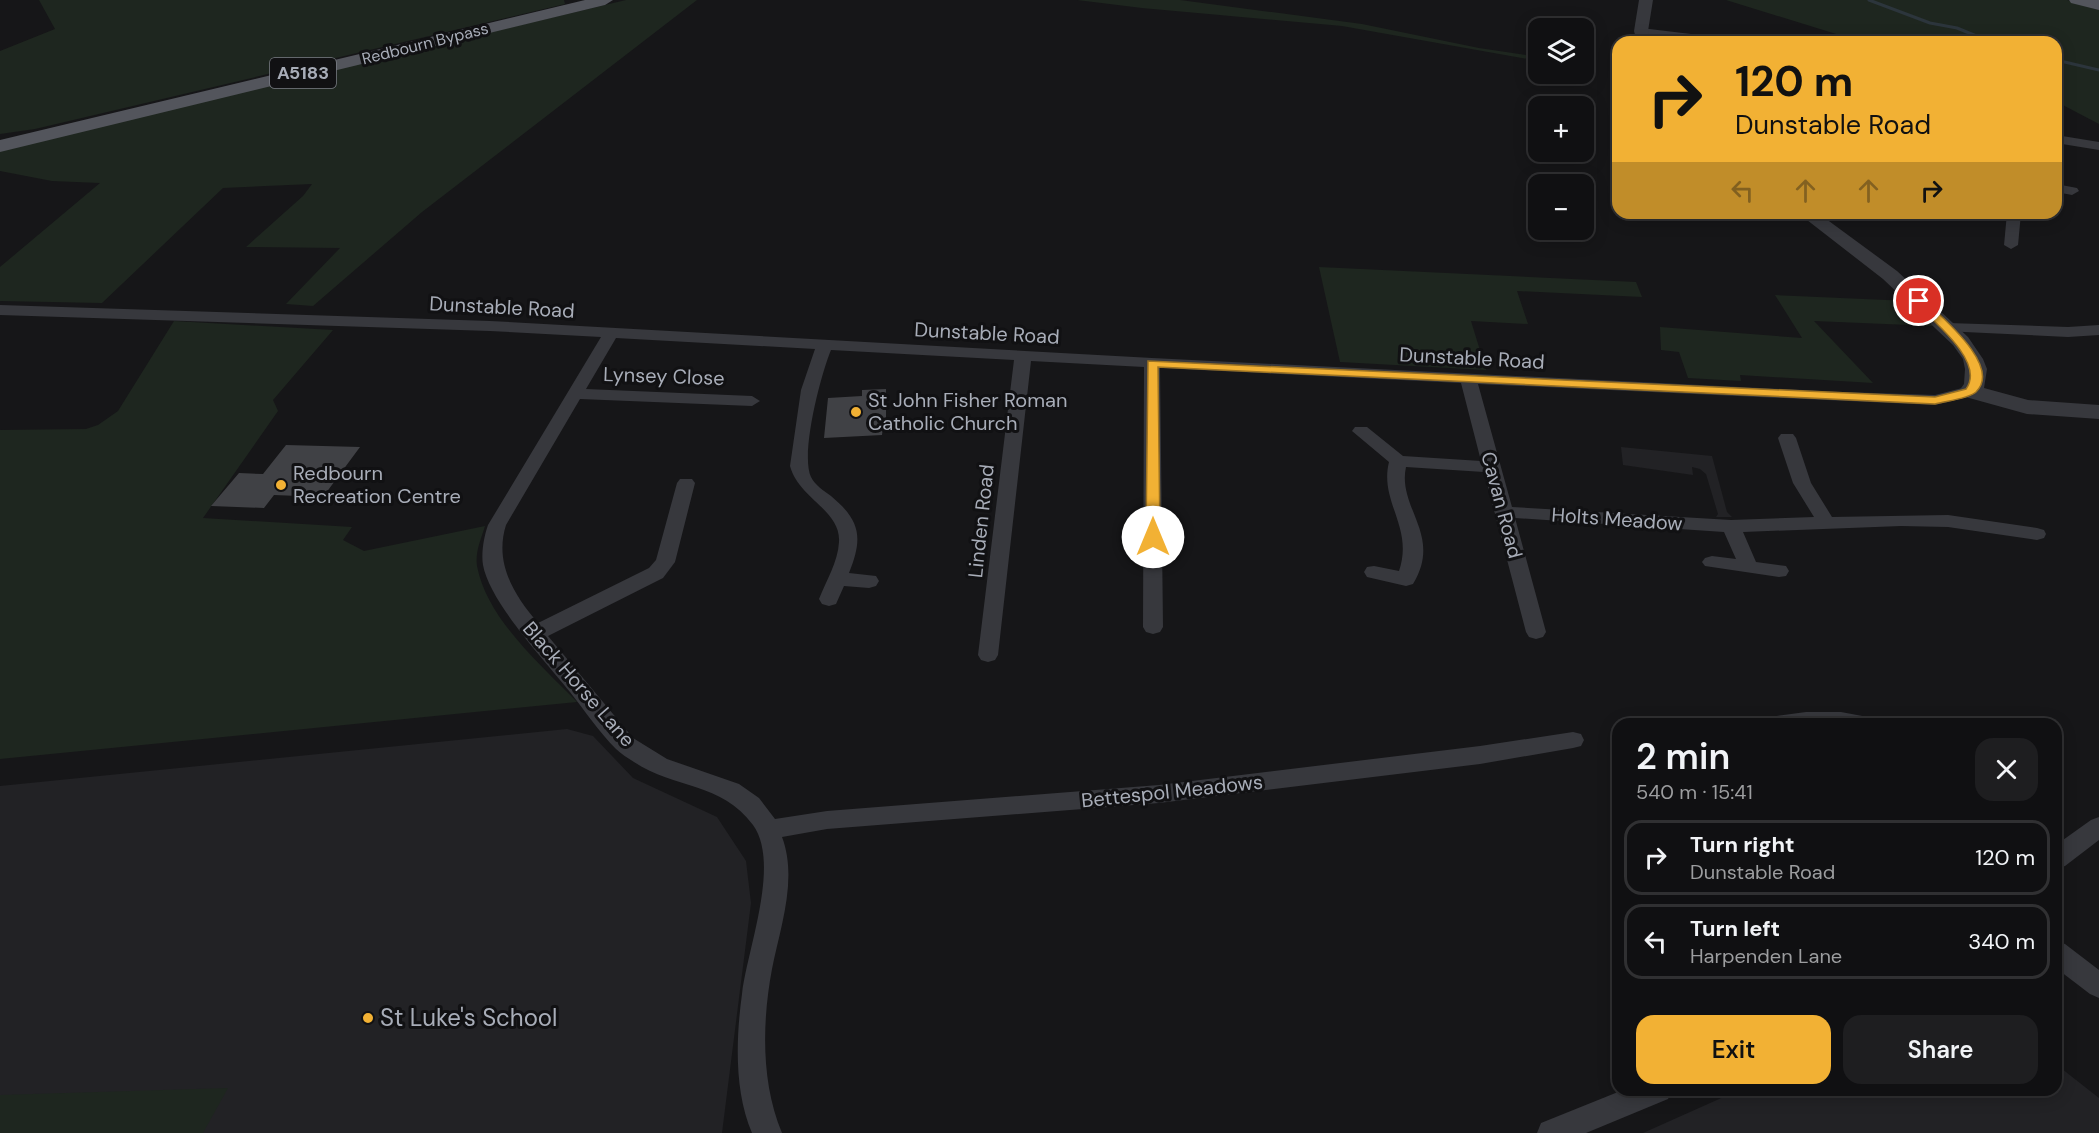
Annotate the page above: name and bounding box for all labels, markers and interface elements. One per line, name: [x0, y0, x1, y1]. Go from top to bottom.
street label: Redbourn Bypass: [360, 18, 490, 69]
map controls: [1528, 18, 1594, 240]
button: layers: [1528, 18, 1594, 84]
text: 120 m: [1735, 54, 1853, 109]
road number: A5183: [270, 58, 336, 88]
icon: right: [1636, 60, 1714, 138]
button: +: [1528, 96, 1594, 162]
text: Dunstable Road: [1735, 107, 1931, 142]
button: −: [1528, 174, 1594, 240]
icon: left: [1726, 174, 1759, 207]
icon: ahead: [1789, 174, 1822, 207]
icon: ahead: [1852, 174, 1885, 207]
icon: right: [1915, 174, 1948, 207]
pin: [1893, 275, 1944, 326]
icon: arrive: [1902, 284, 1935, 317]
street label: Dunstable Road: [429, 290, 575, 324]
street label: Dunstable Road: [914, 316, 1060, 350]
street label: Dunstable Road: [1399, 341, 1545, 375]
street label: Lynsey Close: [603, 361, 725, 391]
place label: St John Fisher Roman Catholic Church: [868, 387, 1067, 436]
marker: St John Fisher Roman Catholic Church: [849, 405, 863, 419]
street label: Cavan Road: [1475, 449, 1529, 561]
place label: Redbourn Recreation Centre: [293, 460, 461, 509]
street label: Linden Road: [962, 463, 1000, 579]
marker: Redbourn Recreation Centre: [274, 478, 288, 492]
street label: Holts Meadow: [1551, 501, 1683, 537]
position arrow: [1121, 505, 1185, 569]
street label: Black Horse Lane: [517, 616, 641, 752]
text: 2 min: [1636, 733, 1730, 780]
button: close: [1975, 738, 2038, 801]
street label: Bettespol Meadows: [1080, 769, 1264, 813]
text: 540 m · 15:41: [1636, 779, 1753, 805]
text: Turn right: [1690, 830, 1795, 859]
icon: right: [1639, 841, 1672, 874]
text: 120 m: [1975, 843, 2035, 872]
text: Dunstable Road: [1690, 859, 1835, 885]
text: Turn left: [1690, 914, 1780, 943]
icon: left: [1639, 925, 1672, 958]
text: 340 m: [1968, 927, 2035, 956]
text: Harpenden Lane: [1690, 943, 1842, 969]
place label: St Luke's School: [380, 1002, 557, 1033]
marker: St Luke's School: [361, 1011, 375, 1025]
button: Exit: [1636, 1015, 1831, 1084]
button: Share: [1843, 1015, 2038, 1084]

